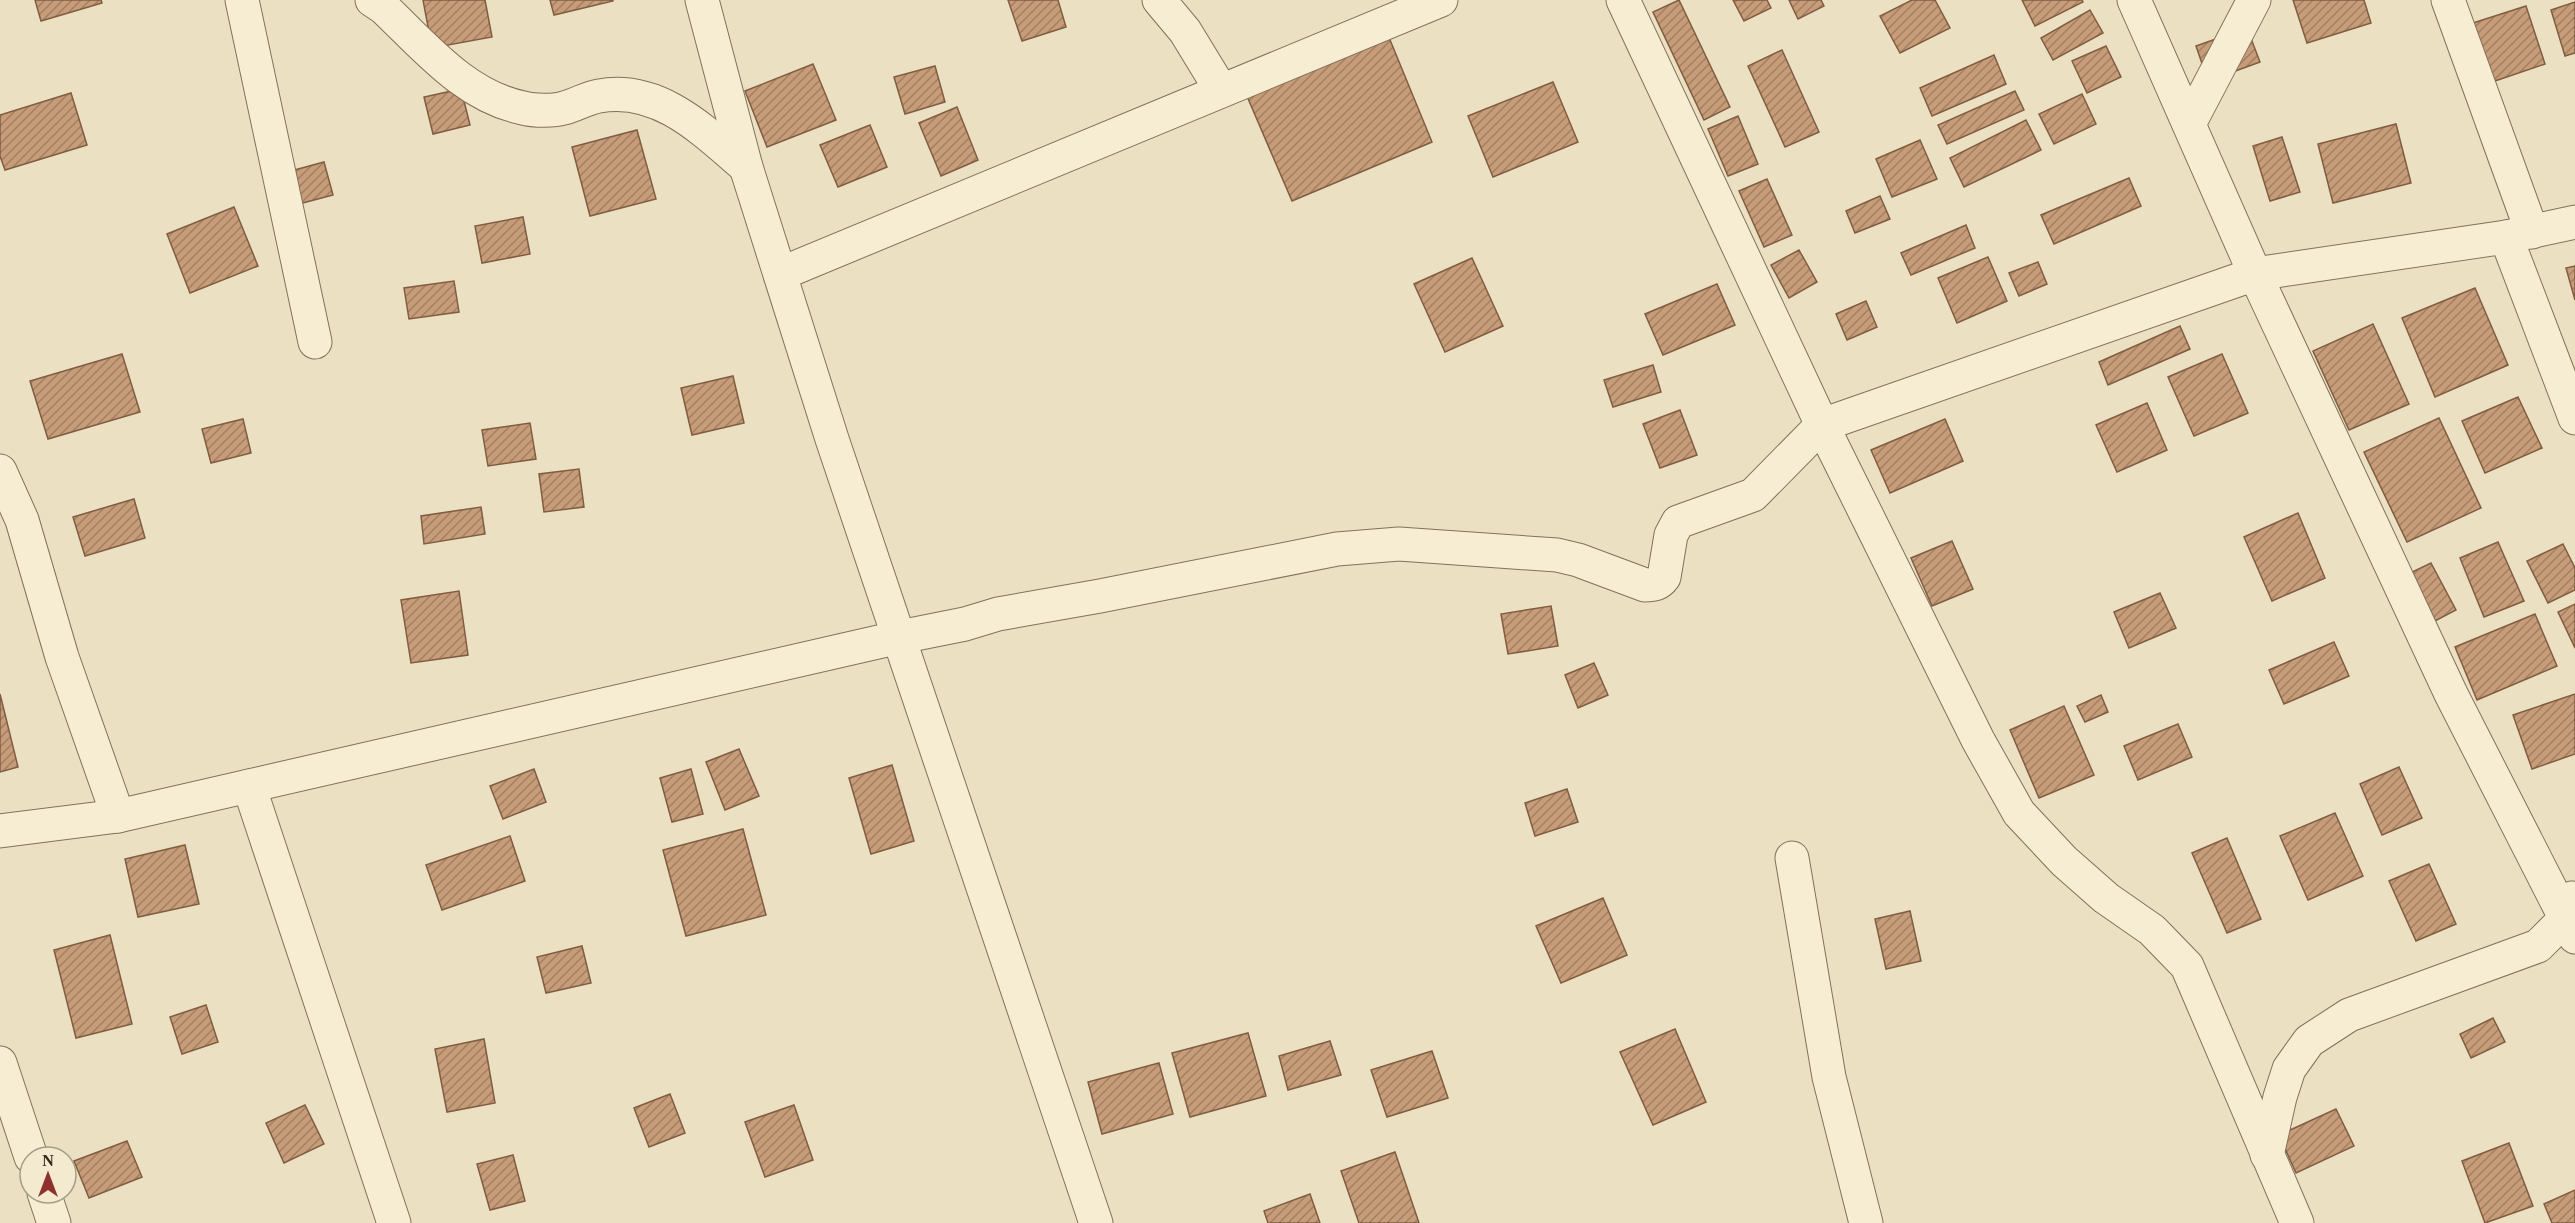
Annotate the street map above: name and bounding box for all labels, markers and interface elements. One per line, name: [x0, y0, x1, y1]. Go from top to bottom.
north arrow: [18, 1145, 78, 1205]
text: N: [42, 1152, 54, 1169]

